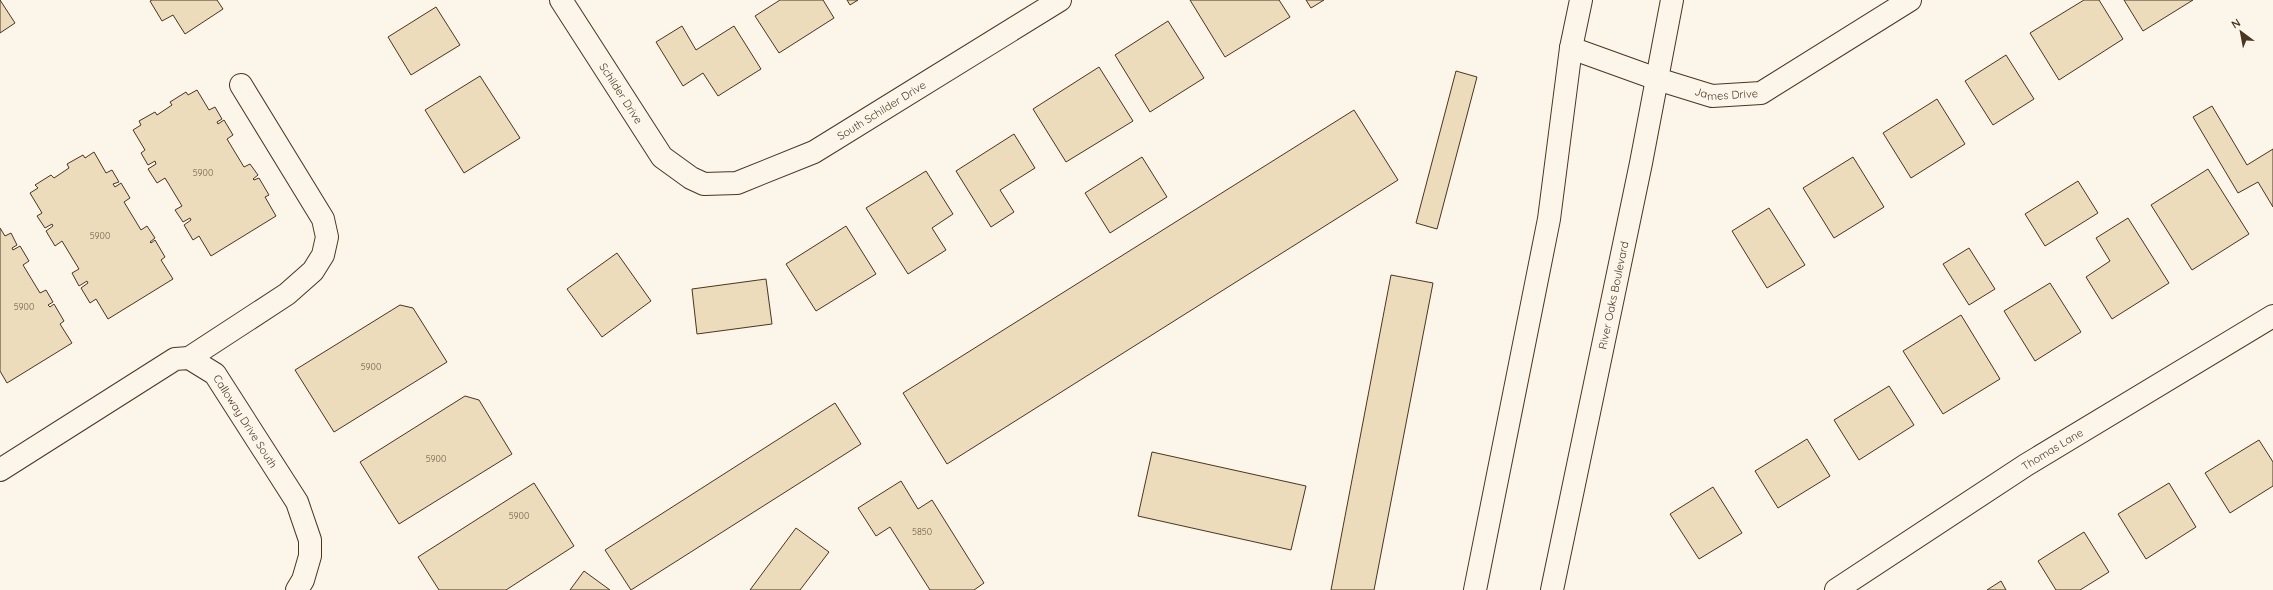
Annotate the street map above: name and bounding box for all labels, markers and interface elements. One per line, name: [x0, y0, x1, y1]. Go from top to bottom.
north arrow: [2221, 12, 2261, 52]
text: N: [2229, 15, 2243, 32]
street label: Schilder Drive: [596, 60, 646, 126]
street label: South Schilder Drive: [834, 78, 928, 143]
street label: James Drive: [1693, 84, 1758, 103]
house number: 5900: [193, 167, 213, 178]
house number: 5900: [90, 230, 110, 241]
street label: River Oaks Boulevard: [1595, 240, 1631, 351]
house number: 5900: [14, 301, 34, 312]
house number: 5900: [361, 361, 381, 372]
street label: Calloway Drive South: [210, 372, 280, 471]
street label: Thomas Lane: [2019, 425, 2086, 473]
house number: 5900: [426, 453, 446, 464]
house number: 5900: [509, 510, 529, 521]
house number: 5850: [912, 526, 932, 537]

